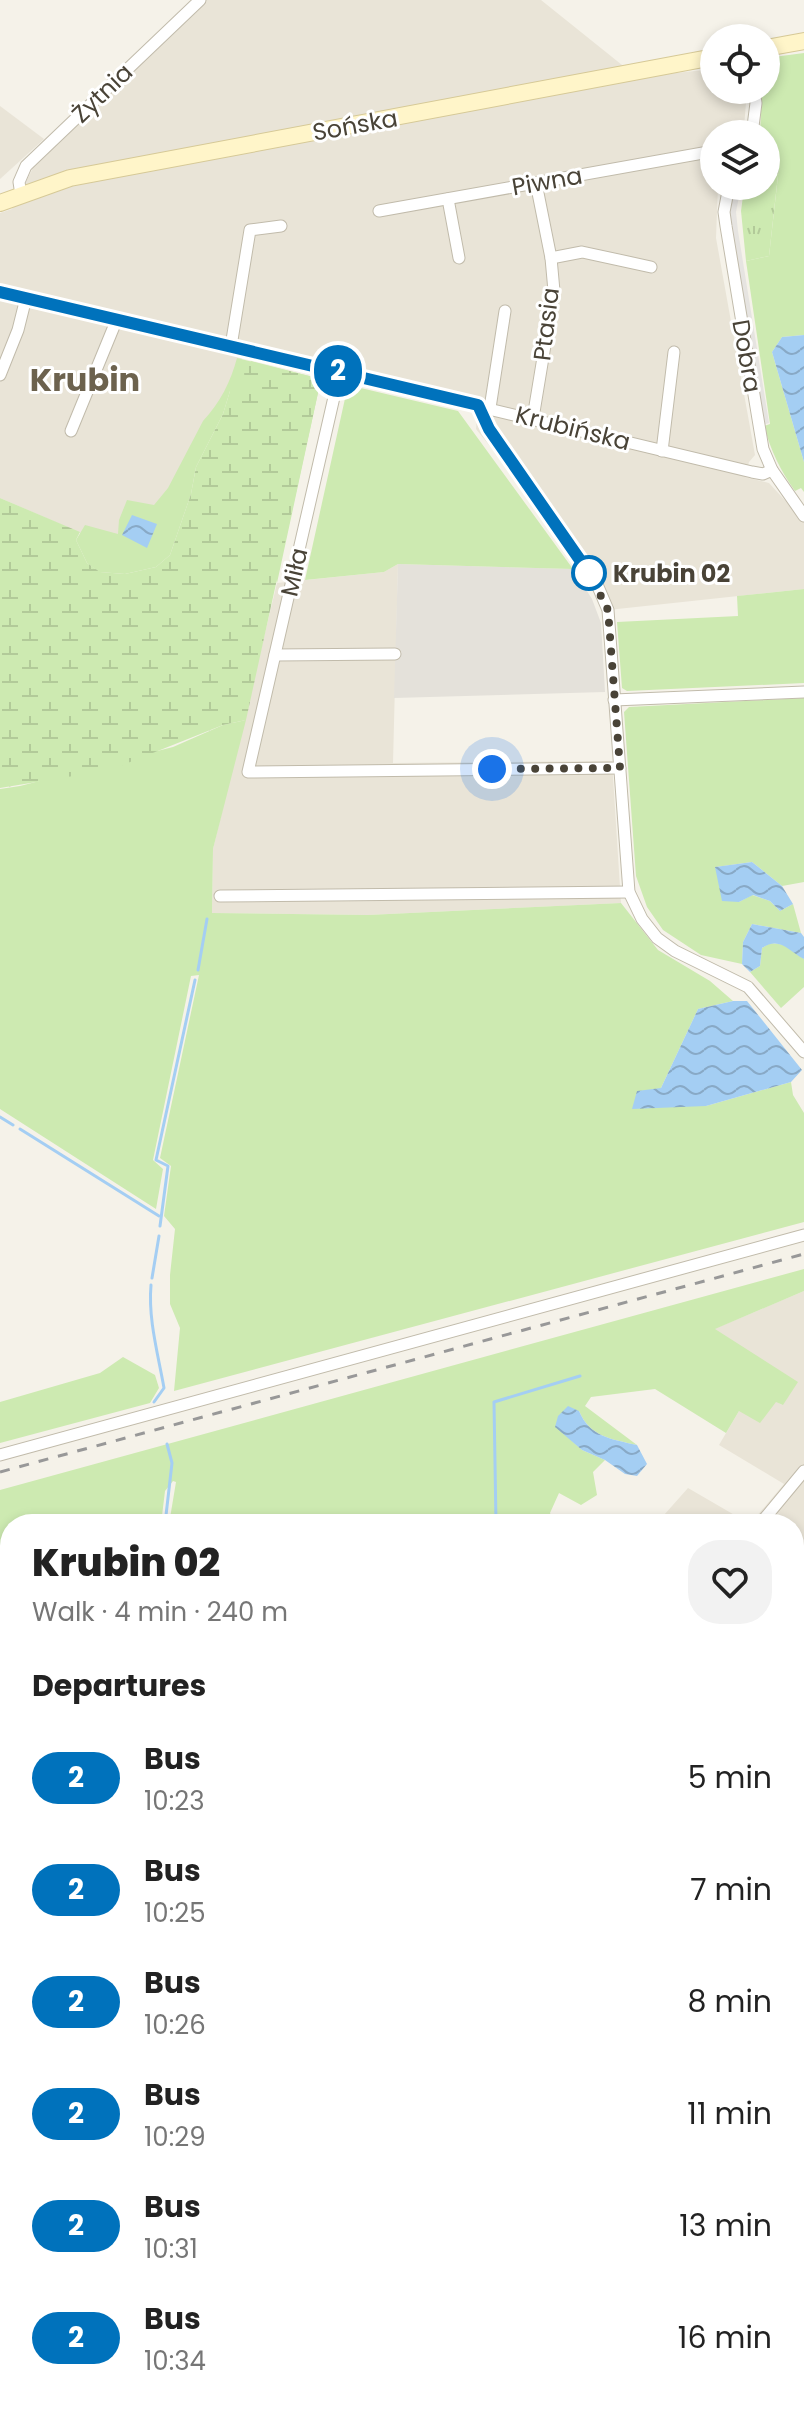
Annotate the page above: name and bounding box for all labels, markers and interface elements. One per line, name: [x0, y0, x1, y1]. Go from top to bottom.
map controls: [700, 24, 780, 200]
button: locate: [700, 24, 780, 104]
street label: Żytnia: [64, 56, 140, 130]
street label: Sońska: [310, 101, 400, 149]
button: layers: [700, 120, 780, 200]
street label: Piwna: [509, 159, 585, 203]
street label: Ptasia: [525, 286, 567, 362]
street label: Dobra: [724, 317, 770, 395]
line badge: 2: [312, 345, 364, 397]
text: 2: [330, 351, 346, 390]
district label: Krubin: [30, 357, 140, 402]
street label: Krubińska: [512, 398, 634, 458]
street label: Miła: [272, 544, 316, 600]
marker: Krubin 02: [572, 556, 606, 590]
place label: Krubin 02: [613, 557, 730, 590]
your location: [472, 749, 512, 789]
text: Krubin 02: [32, 1536, 220, 1589]
button: heart: [688, 1540, 772, 1624]
text: Walk · 4 min · 240 m: [32, 1594, 288, 1630]
text: Departures: [32, 1664, 206, 1707]
text: Bus: [144, 1737, 201, 1780]
text: 5 min: [688, 1756, 772, 1799]
text: 2: [68, 1758, 84, 1797]
text: 10:23: [144, 1783, 204, 1819]
text: Bus: [144, 1849, 201, 1892]
text: 7 min: [690, 1868, 772, 1911]
text: 2: [68, 1870, 84, 1909]
text: 10:25: [144, 1895, 205, 1931]
text: Bus: [144, 1961, 201, 2004]
text: 8 min: [688, 1980, 772, 2023]
text: 2: [68, 1982, 84, 2021]
text: 10:26: [144, 2007, 206, 2043]
text: Bus: [144, 2073, 201, 2116]
text: 11 min: [687, 2092, 772, 2135]
text: 2: [68, 2094, 84, 2133]
text: 10:29: [144, 2119, 206, 2155]
text: Bus: [144, 2185, 201, 2228]
text: 13 min: [679, 2204, 772, 2247]
text: 2: [68, 2206, 84, 2245]
text: 10:31: [144, 2231, 198, 2267]
text: Bus: [144, 2297, 201, 2340]
text: 16 min: [678, 2316, 772, 2359]
text: 2: [68, 2318, 84, 2357]
text: 10:34: [144, 2343, 206, 2379]

